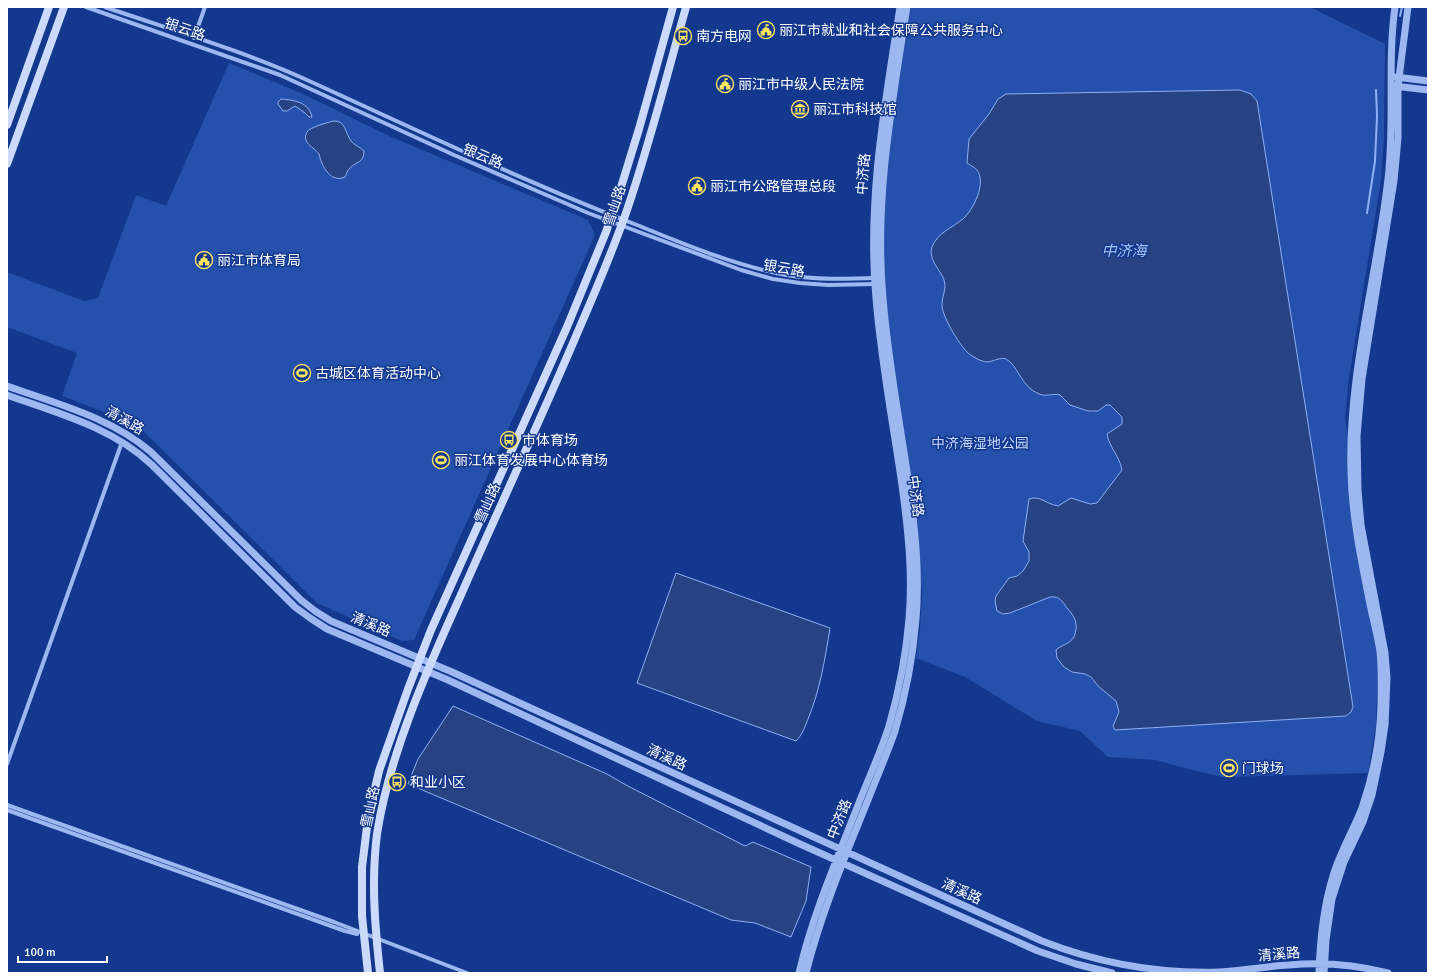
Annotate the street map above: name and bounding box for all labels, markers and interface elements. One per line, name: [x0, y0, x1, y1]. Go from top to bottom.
street label: 银云路: [162, 15, 207, 44]
public building icon: 丽江市就业和社会保障公共服务中心: [756, 20, 776, 40]
place label: 丽江市就业和社会保障公共服务中心: [779, 22, 1003, 39]
bus stop icon: 南方电网: [673, 26, 693, 46]
place label: 南方电网: [696, 28, 752, 45]
public building icon: 丽江市中级人民法院: [715, 74, 735, 94]
place label: 丽江市中级人民法院: [738, 76, 864, 93]
museum icon: 丽江市科技馆: [790, 99, 810, 119]
place label: 丽江市科技馆: [813, 101, 897, 118]
street label: 银云路: [460, 140, 505, 172]
street label: 中济路: [853, 152, 874, 196]
public building icon: 丽江市公路管理总段: [687, 176, 707, 196]
place label: 丽江市公路管理总段: [710, 178, 836, 195]
street label: 雪山路: [600, 184, 629, 229]
water label: 中济海: [1101, 242, 1148, 260]
public building icon: 丽江市体育局: [194, 250, 214, 270]
place label: 丽江市体育局: [217, 252, 301, 269]
street label: 银云路: [762, 256, 806, 281]
sports icon: 古城区体育活动中心: [292, 363, 312, 383]
place label: 古城区体育活动中心: [315, 365, 441, 382]
street label: 清溪路: [102, 403, 147, 438]
bus stop icon: 市体育场: [499, 430, 519, 450]
place label: 市体育场: [522, 432, 578, 449]
park label: 中济海湿地公园: [931, 435, 1029, 452]
sports icon: 丽江体育发展中心体育场: [431, 450, 451, 470]
place label: 丽江体育发展中心体育场: [454, 452, 608, 469]
street label: 中济路: [904, 474, 927, 518]
street label: 雪山路: [471, 481, 504, 526]
street label: 清溪路: [348, 608, 393, 640]
street label: 清溪路: [644, 741, 689, 774]
sports icon: 门球场: [1219, 758, 1239, 778]
place label: 门球场: [1242, 760, 1284, 777]
bus stop icon: 和业小区: [387, 772, 407, 792]
place label: 和业小区: [410, 774, 466, 791]
street label: 雪山路: [358, 785, 383, 829]
street label: 中济路: [824, 797, 855, 842]
street label: 清溪路: [939, 875, 984, 908]
scale bar: [18, 938, 107, 964]
street label: 清溪路: [1257, 944, 1301, 965]
text: 100 m: [24, 945, 56, 960]

